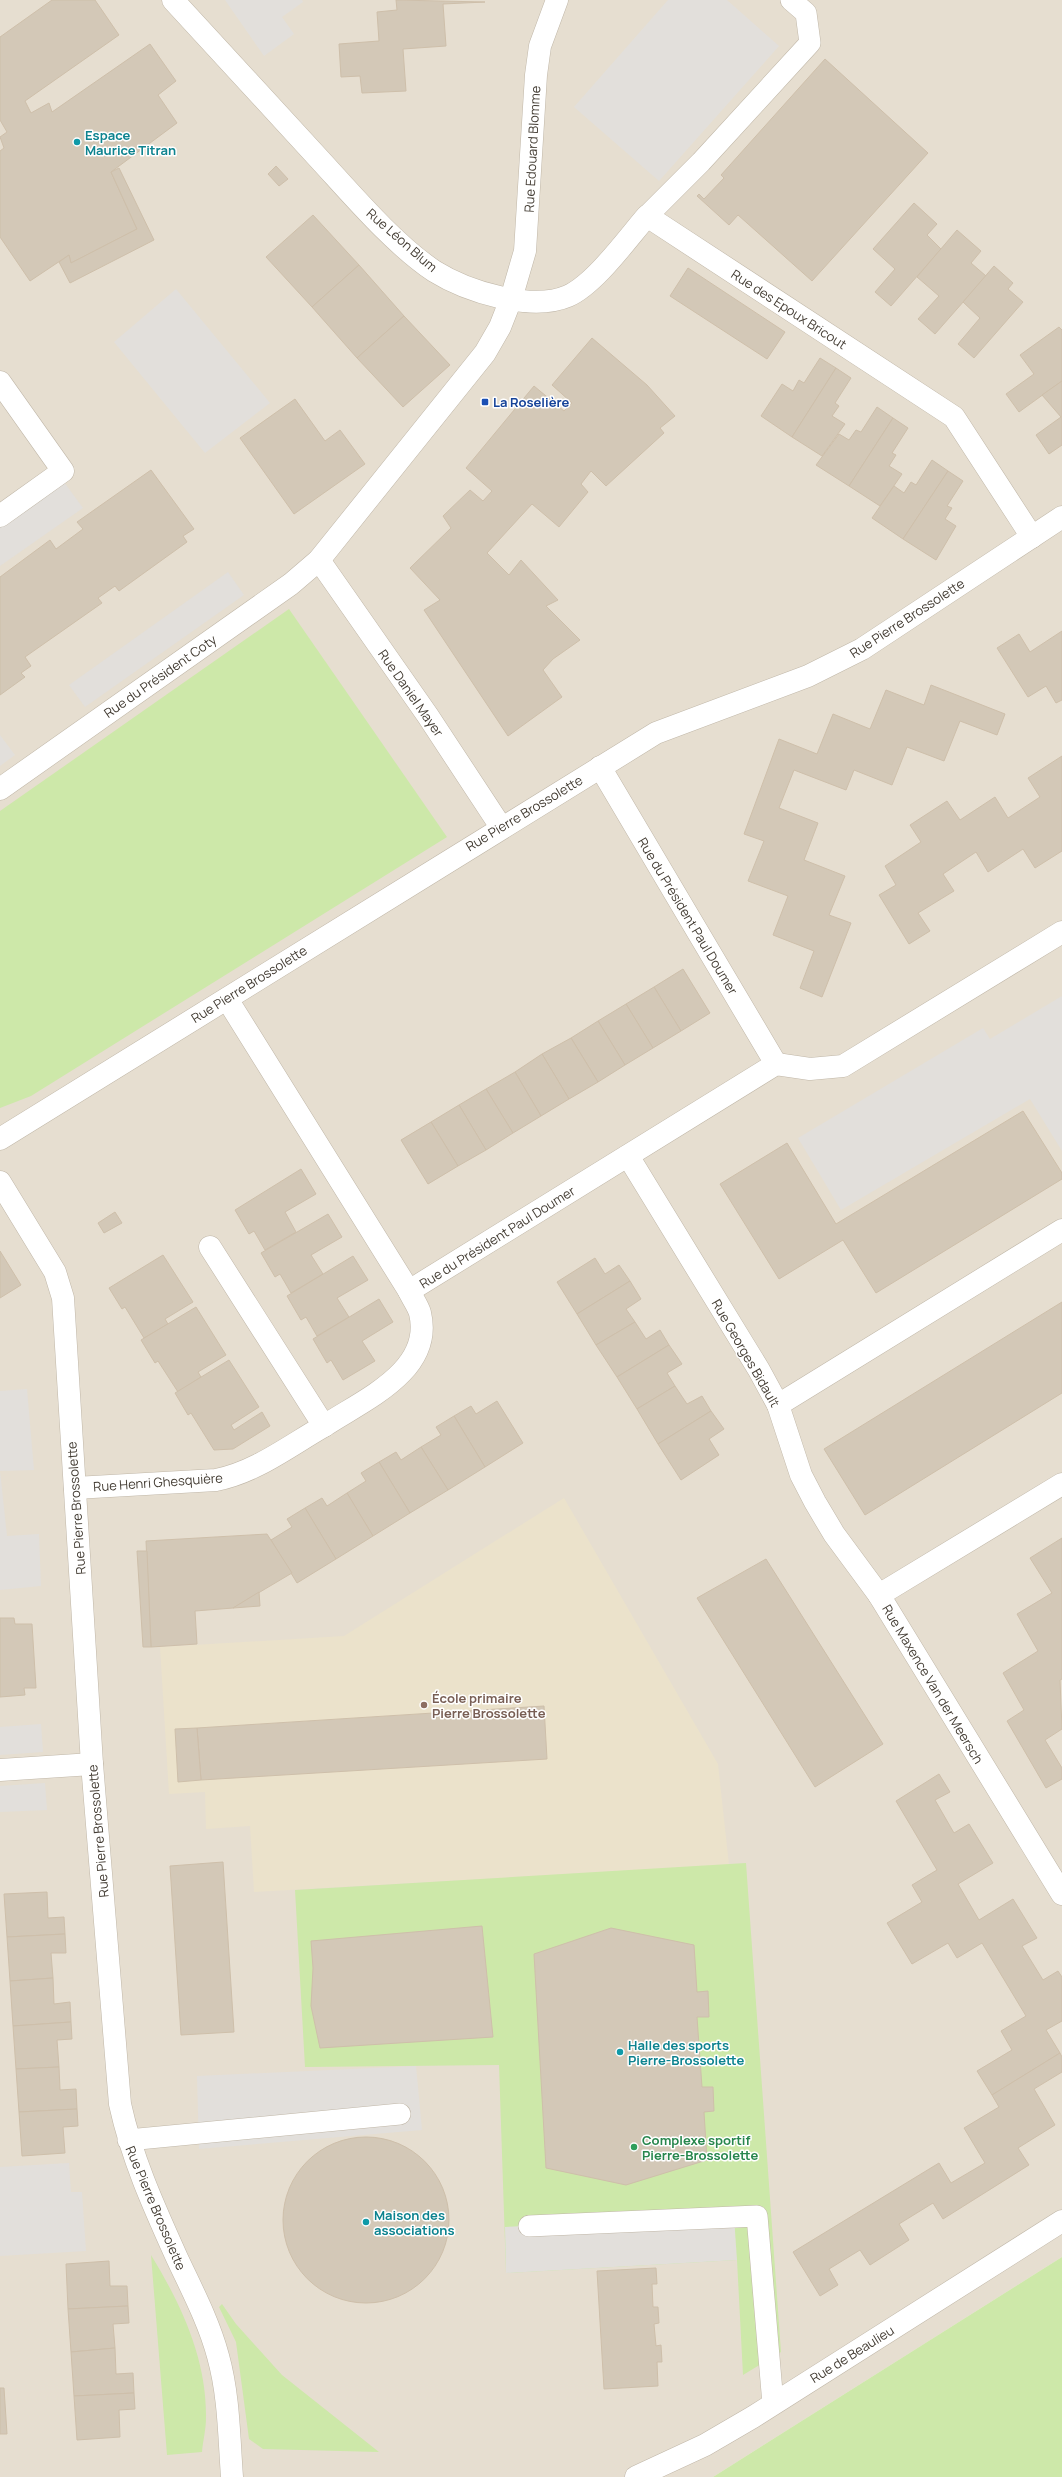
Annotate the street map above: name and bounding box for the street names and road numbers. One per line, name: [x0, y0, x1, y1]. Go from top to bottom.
street label: Rue Edouard Blomme: [520, 85, 544, 213]
street label: Rue Léon Blum: [363, 204, 441, 276]
street label: Rue des Epoux Bricout: [728, 265, 850, 353]
street label: Rue Pierre Brossolette: [846, 574, 968, 662]
street label: Rue du Président Coty: [100, 630, 220, 722]
street label: Rue Daniel Mayer: [374, 646, 448, 740]
street label: Rue Pierre Brossolette: [462, 771, 586, 855]
street label: Rue du Président Paul Doumer: [634, 834, 742, 998]
street label: Rue Pierre Brossolette: [188, 941, 311, 1027]
street label: Rue du Président Paul Doumer: [416, 1181, 578, 1292]
street label: Rue Georges Bidault: [708, 1296, 784, 1410]
street label: Rue Pierre Brossolette: [62, 1440, 90, 1575]
street label: Rue Henri Ghesquière: [93, 1468, 224, 1496]
street label: Rue Maxence Van der Meersch: [878, 1601, 988, 1767]
street label: Rue Pierre Brossolette: [83, 1763, 113, 1898]
street label: Rue Pierre Brossolette: [122, 2143, 191, 2273]
street label: Rue de Beaulieu: [807, 2321, 897, 2387]

